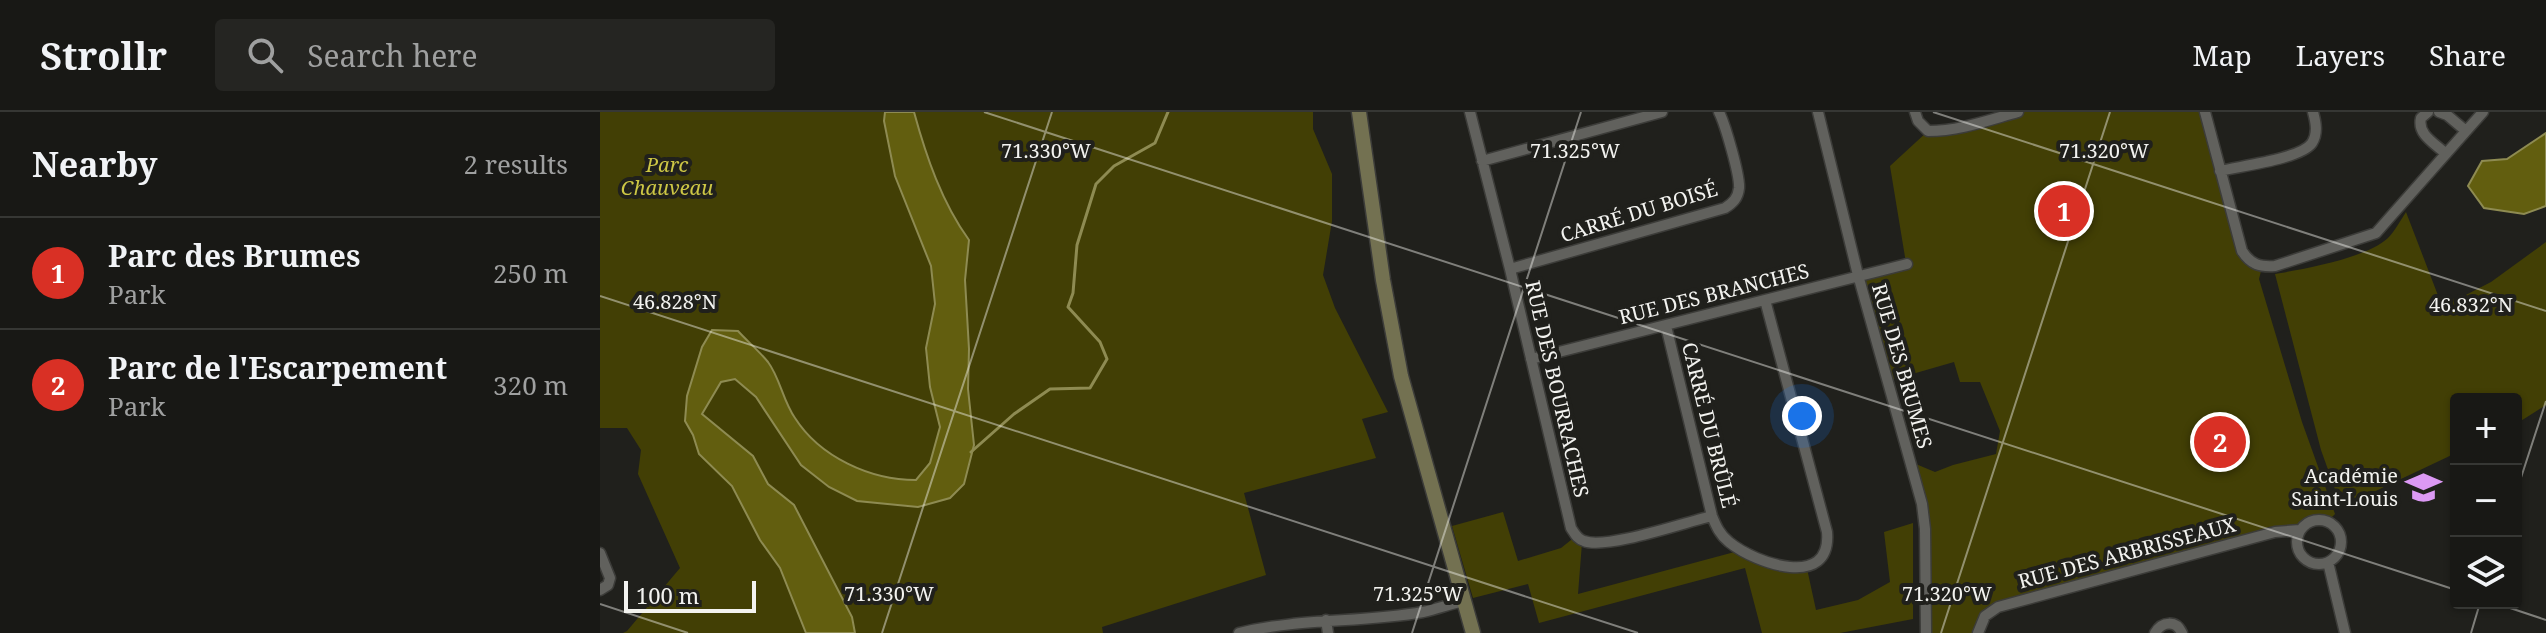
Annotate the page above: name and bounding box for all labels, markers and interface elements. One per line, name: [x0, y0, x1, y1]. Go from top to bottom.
search box: [215, 19, 775, 91]
text: Strollr: [40, 29, 167, 81]
icon: search: [243, 33, 287, 77]
text: Search here: [307, 35, 478, 76]
text: Map: [2193, 36, 2252, 74]
text: Layers: [2296, 36, 2385, 74]
text: Share: [2429, 36, 2506, 74]
text: 71.330°W: [1001, 137, 1091, 164]
text: 71.325°W: [1530, 137, 1620, 164]
text: 71.320°W: [2059, 137, 2149, 164]
text: Nearby: [32, 141, 158, 187]
text: 2 results: [463, 146, 568, 182]
park label: Parc Chauveau: [621, 151, 713, 201]
street label: CARRÉ DU BOISÉ: [1557, 175, 1721, 248]
pin: 1: [2038, 181, 2090, 241]
text: Parc des Brumes: [108, 235, 360, 276]
text: 1: [51, 255, 65, 291]
text: 250 m: [493, 255, 568, 291]
street label: RUE DES BRANCHES: [1616, 257, 1812, 330]
text: Park: [108, 276, 166, 312]
street label: RUE DES BOURRACHES: [1519, 278, 1596, 500]
street label: RUE DES BRUMES: [1866, 280, 1939, 452]
text: 46.828°N: [633, 288, 717, 315]
text: 46.832°N: [2429, 291, 2513, 318]
street label: CARRÉ DU BRÛLÉ: [1676, 339, 1743, 510]
text: Parc de l'Escarpement: [108, 347, 447, 388]
text: 2: [51, 367, 65, 403]
text: 320 m: [493, 367, 568, 403]
text: Park: [108, 388, 166, 424]
map controls: [2450, 393, 2522, 609]
button: +: [2450, 393, 2522, 465]
your location: [1782, 396, 1822, 436]
pin: 2: [2194, 412, 2246, 472]
place label: Académie Saint-Louis: [2291, 462, 2398, 512]
button: −: [2450, 465, 2522, 537]
school or university icon: Académie Saint-Louis: [2405, 468, 2443, 506]
street label: RUE DES ARBRISSEAUX: [2015, 510, 2239, 595]
button: layers: [2450, 537, 2522, 609]
scale bar: [624, 577, 756, 613]
text: 100 m: [636, 580, 699, 610]
text: 71.330°W: [844, 580, 934, 607]
text: 71.325°W: [1373, 580, 1463, 607]
text: 71.320°W: [1902, 580, 1992, 607]

